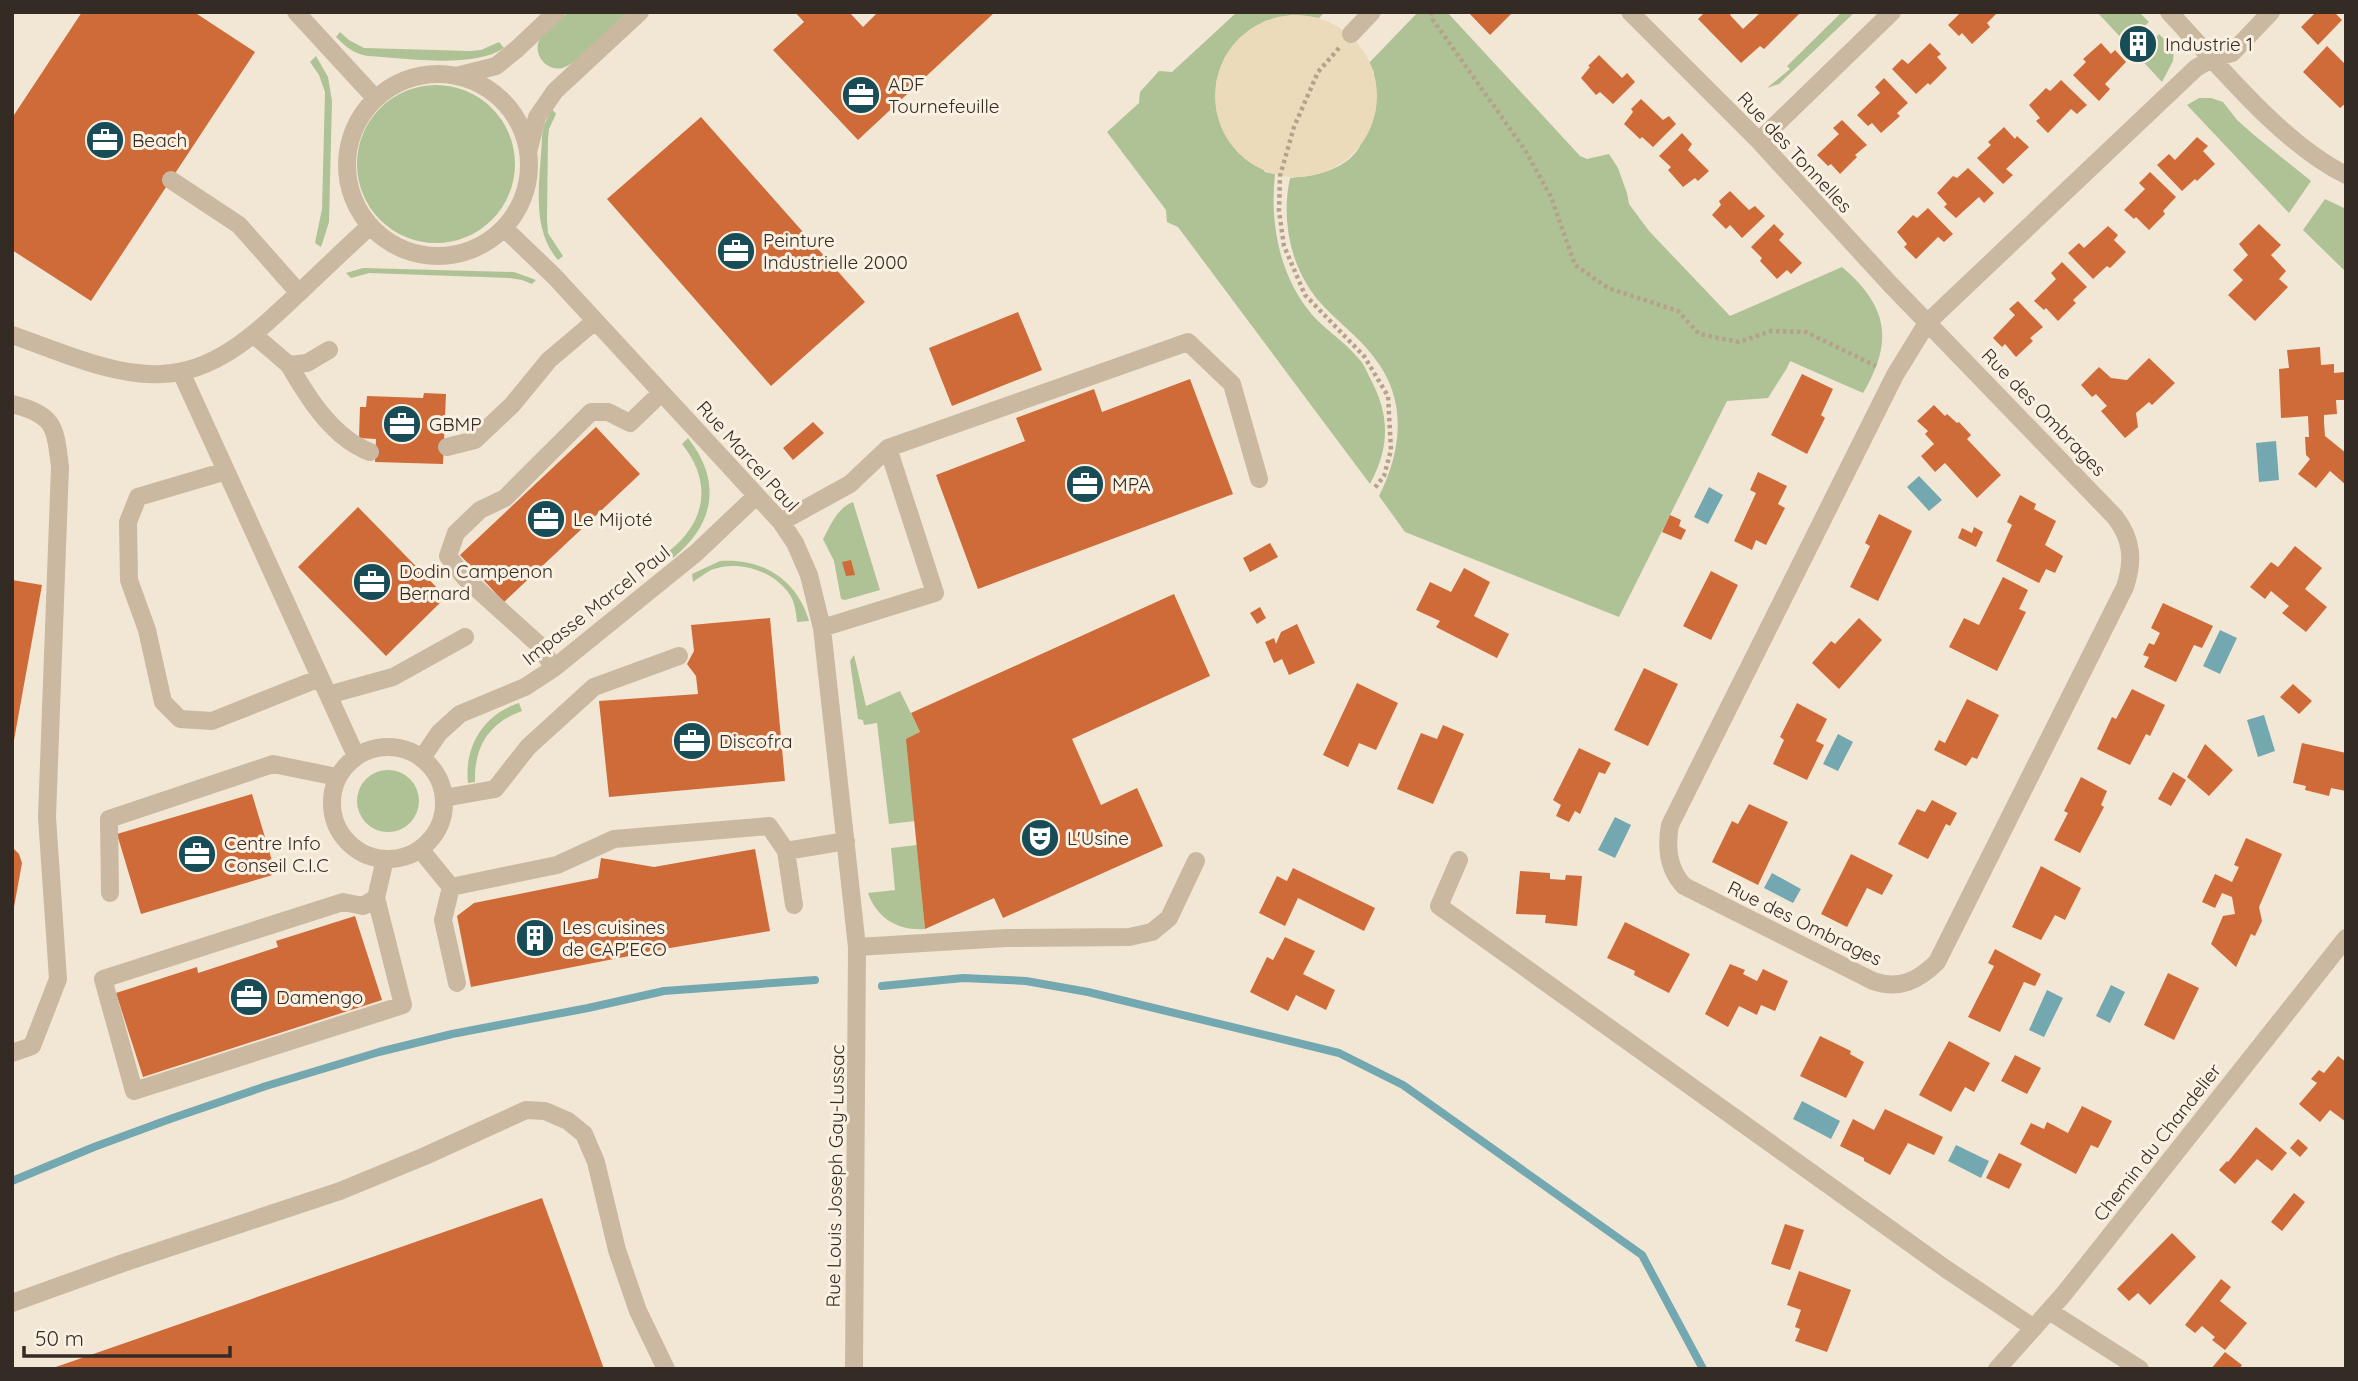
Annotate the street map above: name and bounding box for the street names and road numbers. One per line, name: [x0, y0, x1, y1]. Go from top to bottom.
street label: Rue des Tonnelles: [1733, 86, 1857, 218]
street label: Rue des Ombrages: [1977, 343, 2111, 481]
street label: Rue Marcel Paul: [692, 395, 804, 517]
street label: Impasse Marcel Paul: [517, 540, 675, 670]
street label: Rue des Ombrages: [1724, 875, 1886, 971]
street label: Rue Louis Joseph Gay-Lussac: [821, 1044, 849, 1308]
street label: Chemin du Chandelier: [2088, 1058, 2227, 1226]

